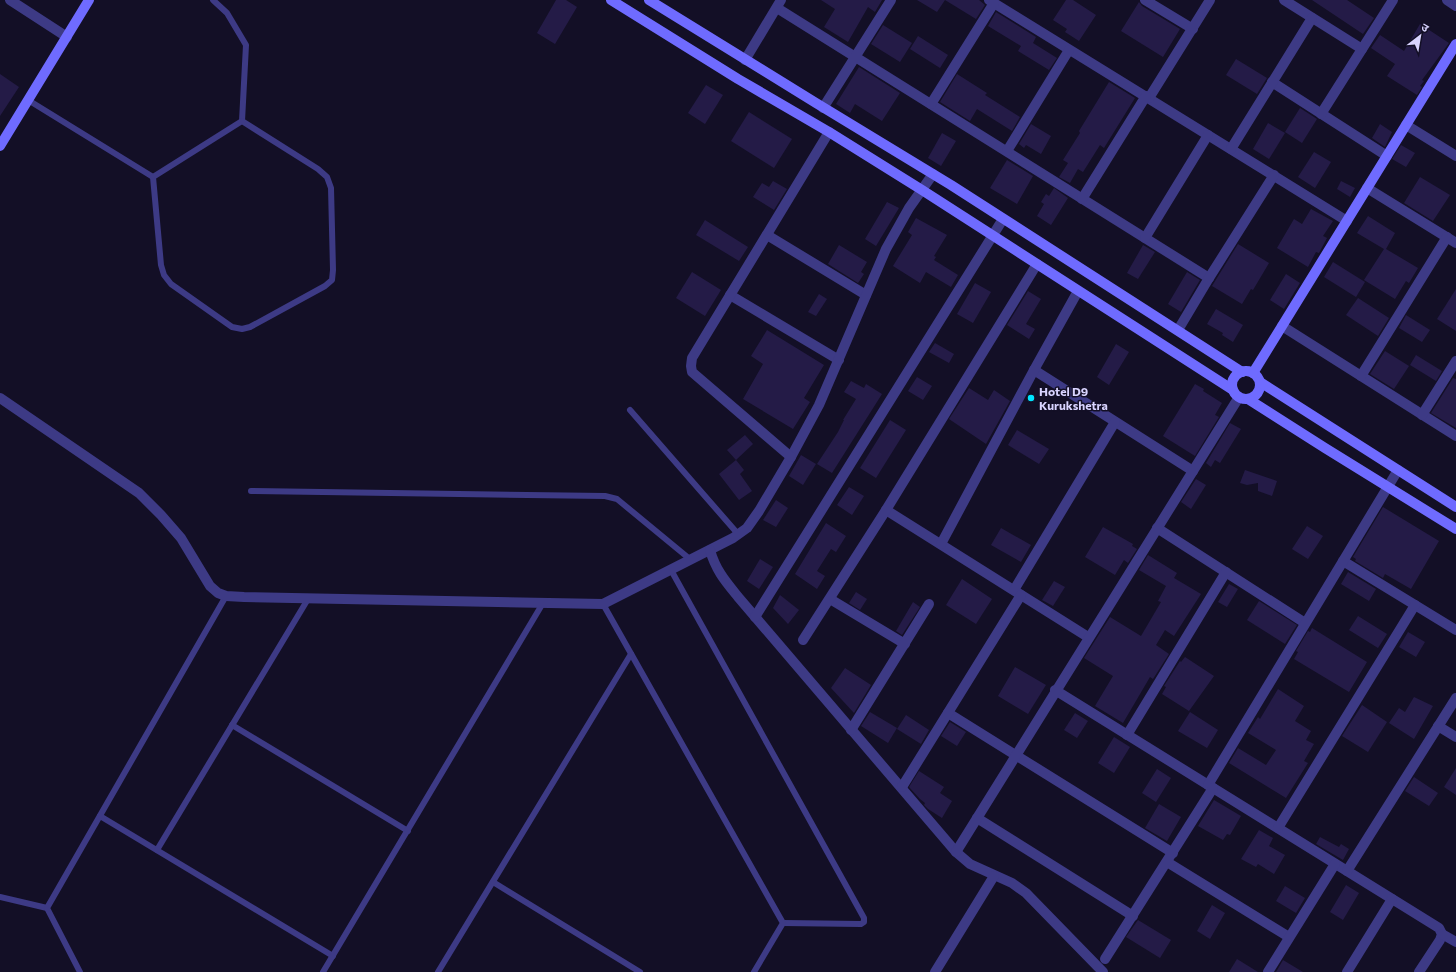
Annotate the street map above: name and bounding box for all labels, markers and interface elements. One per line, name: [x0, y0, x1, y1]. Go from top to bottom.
north arrow: [1400, 16, 1440, 56]
text: उ: [1419, 20, 1432, 35]
place label: Hotel D9 Kurukshetra: [1039, 384, 1108, 412]
marker: Hotel D9 Kurukshetra: [1026, 393, 1036, 403]

